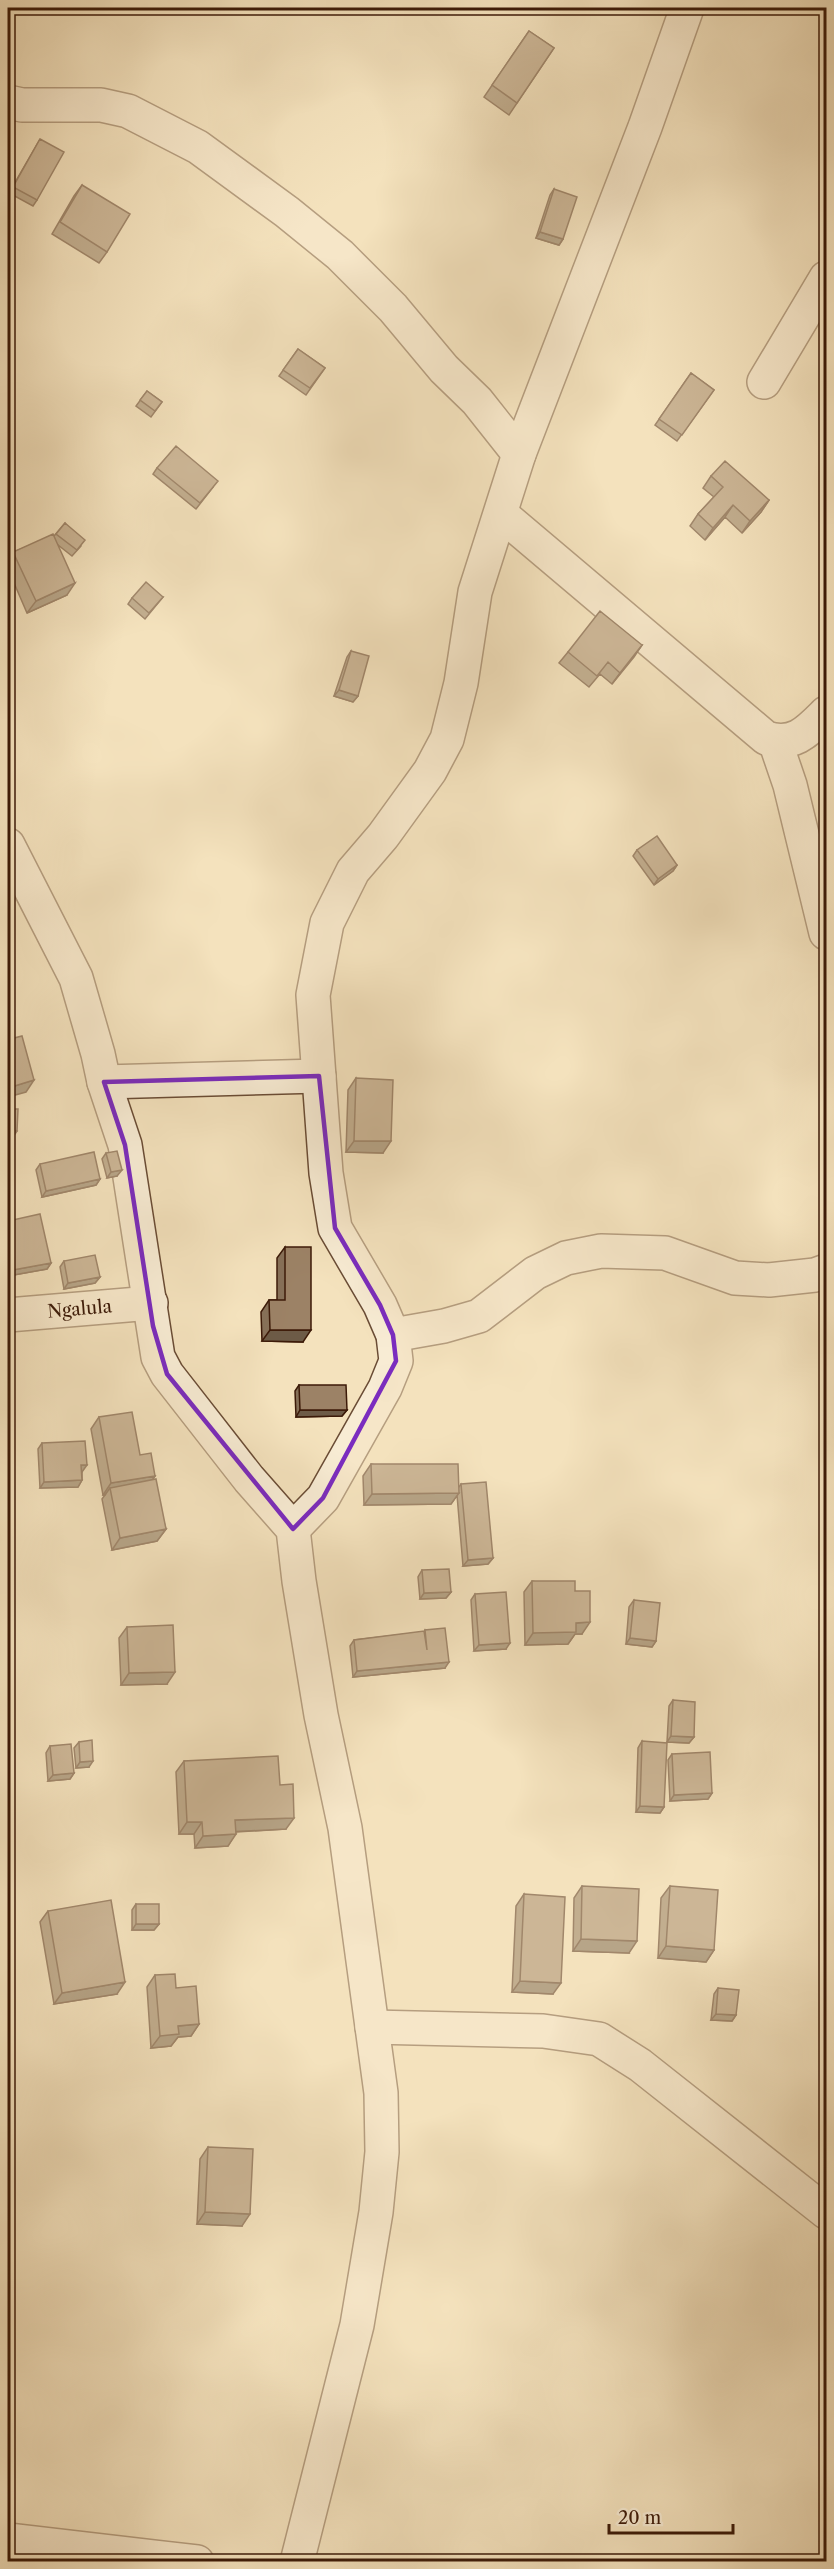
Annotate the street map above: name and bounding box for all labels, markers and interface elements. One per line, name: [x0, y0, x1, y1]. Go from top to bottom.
street label: Ngalula: [47, 1295, 113, 1323]
scale bar: [609, 2497, 734, 2535]
text: 20 m: [618, 2507, 662, 2529]

